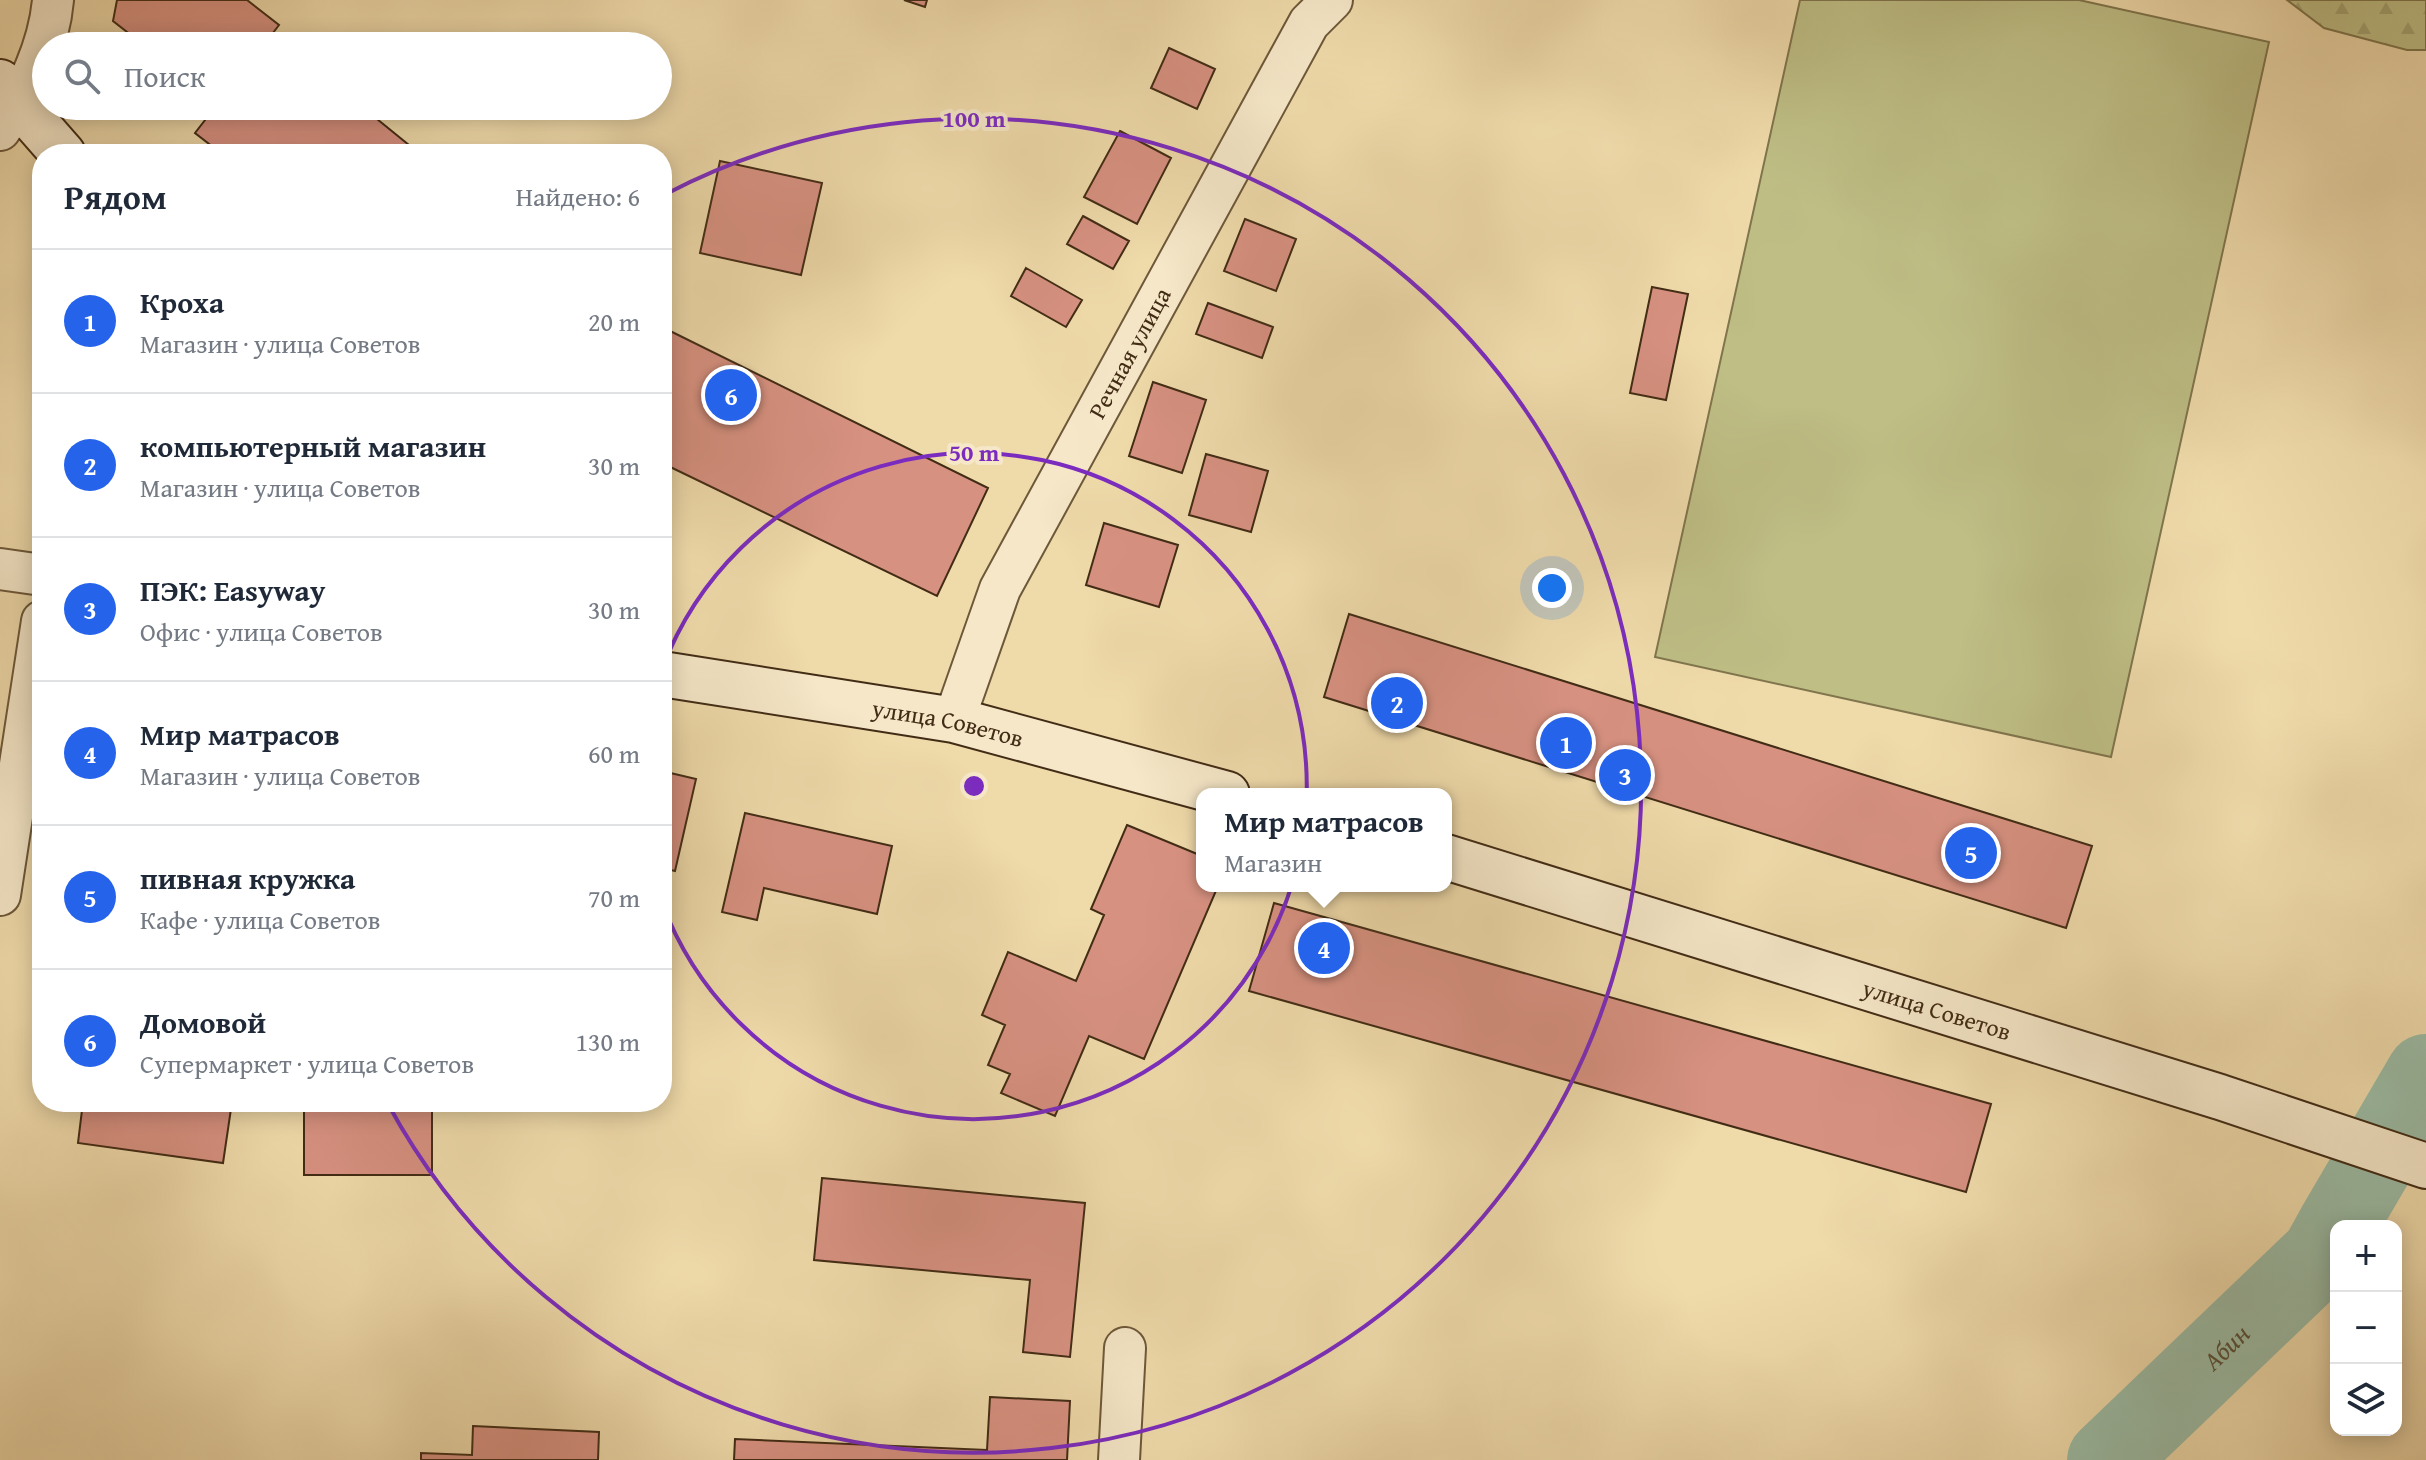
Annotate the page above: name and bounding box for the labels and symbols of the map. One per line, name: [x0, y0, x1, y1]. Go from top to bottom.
text: 100 m: [942, 101, 1006, 136]
street label: Речная улица: [1079, 280, 1179, 425]
pin: 6: [705, 365, 757, 425]
text: 50 m: [949, 435, 1000, 470]
your location: [1532, 568, 1572, 608]
pin: 2: [1371, 673, 1423, 733]
street label: улица Советов: [869, 690, 1027, 756]
pin: 1: [1540, 713, 1592, 773]
pin: 3: [1599, 745, 1651, 805]
centre of rings: [960, 772, 988, 800]
pin: 5: [1945, 823, 1997, 883]
pin: 4: [1298, 918, 1350, 978]
street label: улица Советов: [1857, 969, 2016, 1049]
water label: Абин: [2192, 1314, 2258, 1379]

